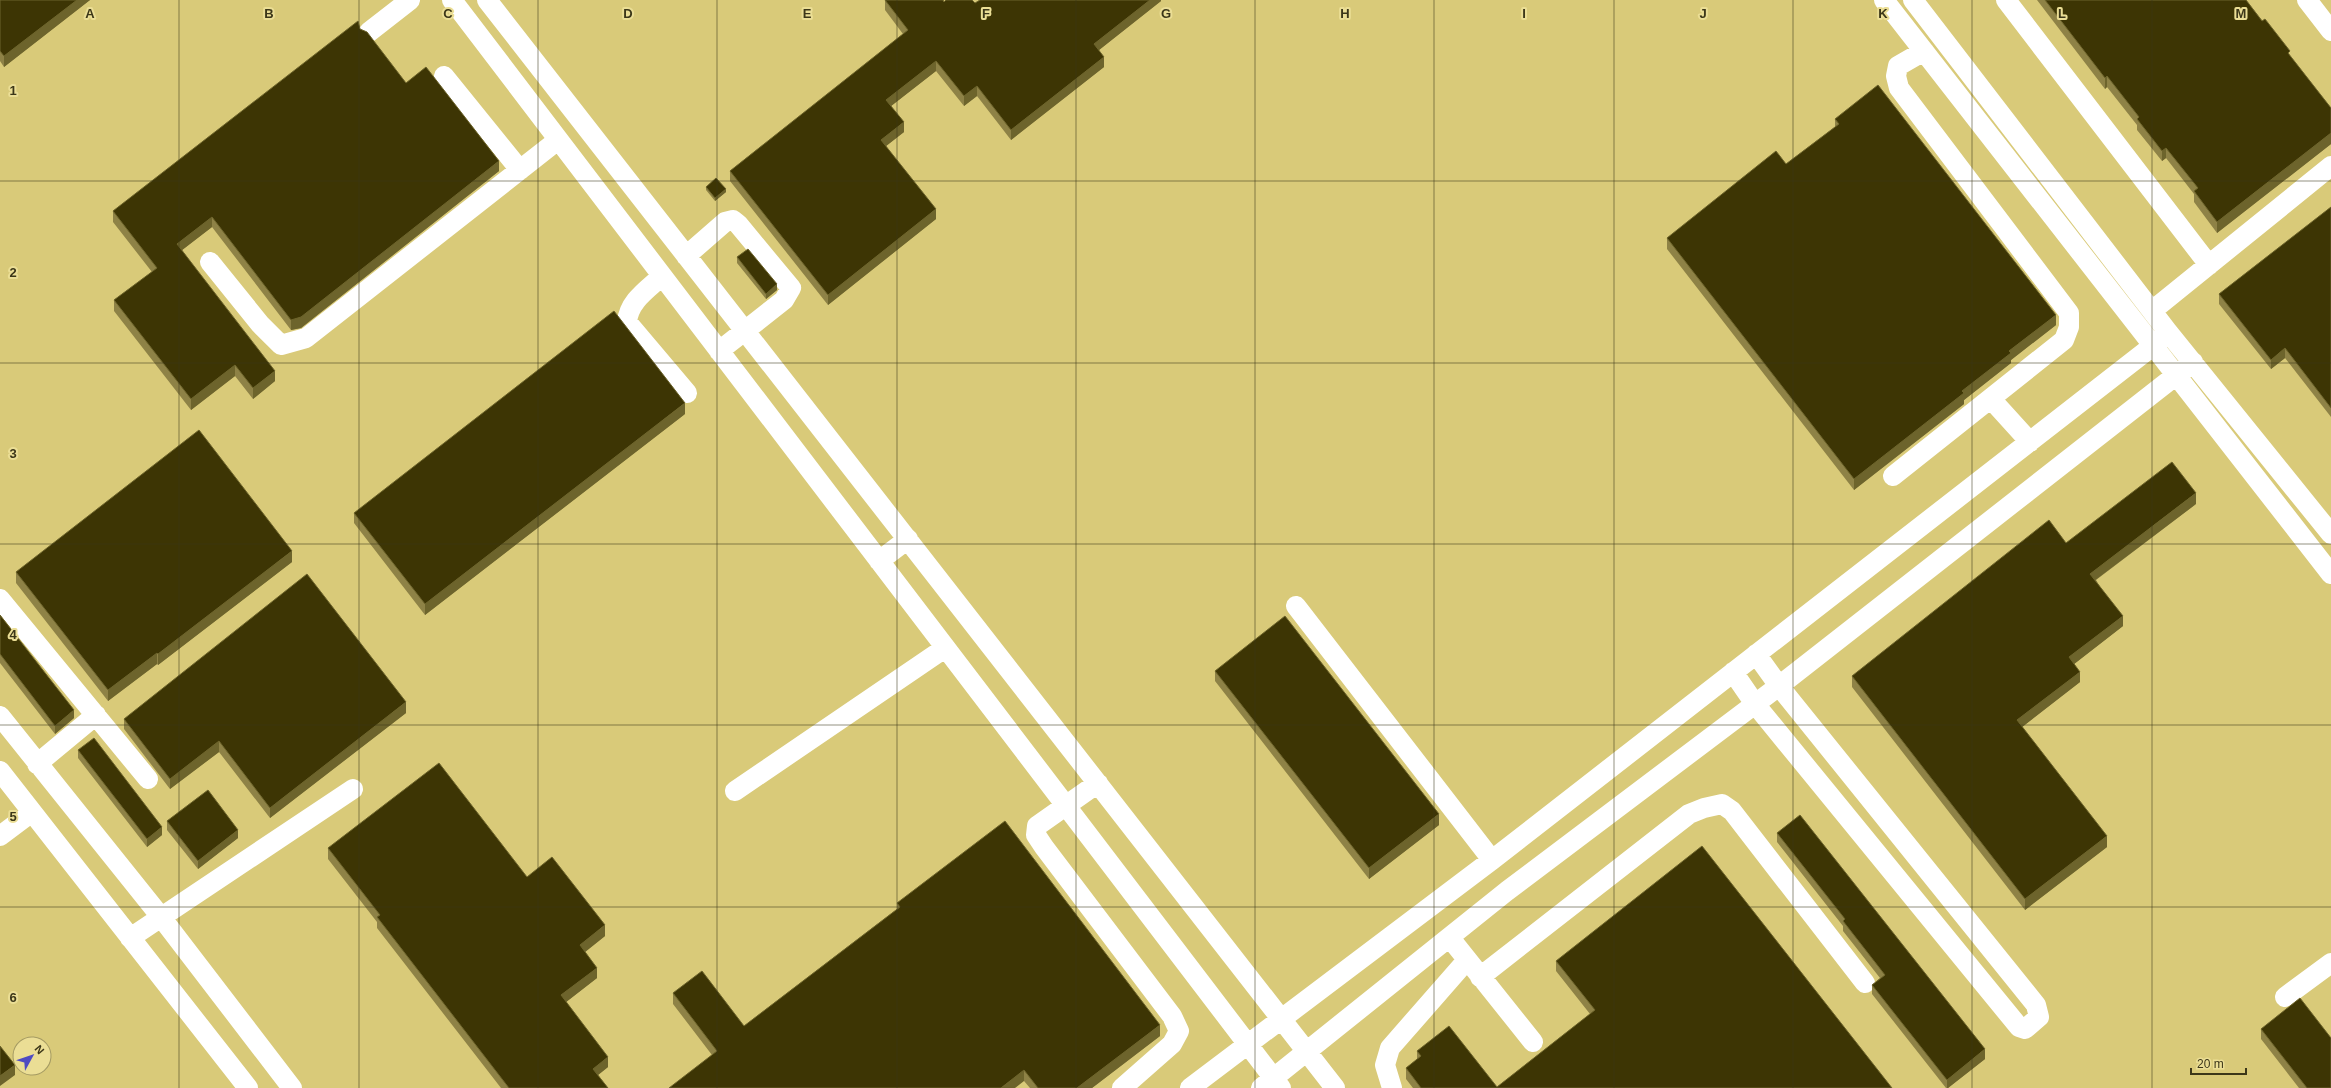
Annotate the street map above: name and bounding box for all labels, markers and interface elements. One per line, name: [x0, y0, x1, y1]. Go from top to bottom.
text: A: [85, 6, 95, 21]
text: B: [264, 6, 274, 21]
text: C: [443, 6, 453, 21]
text: D: [623, 6, 633, 21]
text: E: [803, 6, 812, 21]
text: F: [982, 6, 990, 21]
text: G: [1161, 6, 1171, 21]
text: H: [1340, 6, 1350, 21]
text: I: [1522, 6, 1526, 21]
text: J: [1699, 6, 1707, 21]
text: K: [1878, 6, 1888, 21]
text: L: [2058, 6, 2066, 21]
text: M: [2236, 6, 2246, 21]
text: 1: [9, 83, 17, 98]
text: 2: [9, 265, 17, 280]
text: 3: [9, 446, 17, 461]
text: 4: [9, 627, 17, 642]
text: 5: [9, 809, 17, 824]
text: 6: [9, 990, 17, 1005]
north arrow: [12, 1036, 52, 1076]
text: N: [33, 1043, 47, 1057]
scale bar: [2191, 1050, 2246, 1076]
text: 20 m: [2197, 1057, 2224, 1071]

